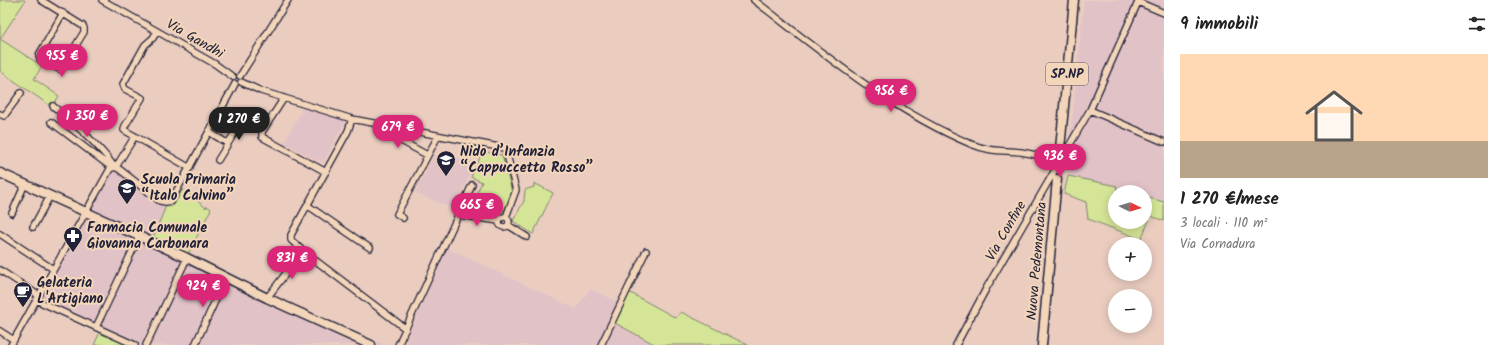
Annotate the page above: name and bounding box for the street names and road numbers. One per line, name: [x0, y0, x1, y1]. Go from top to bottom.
street label: Via Gandhi: [162, 14, 229, 65]
road number: SP.NP: [1046, 63, 1088, 85]
street label: Via Confine: [980, 196, 1032, 265]
street label: Nuova Pedemontana: [1021, 201, 1053, 321]

